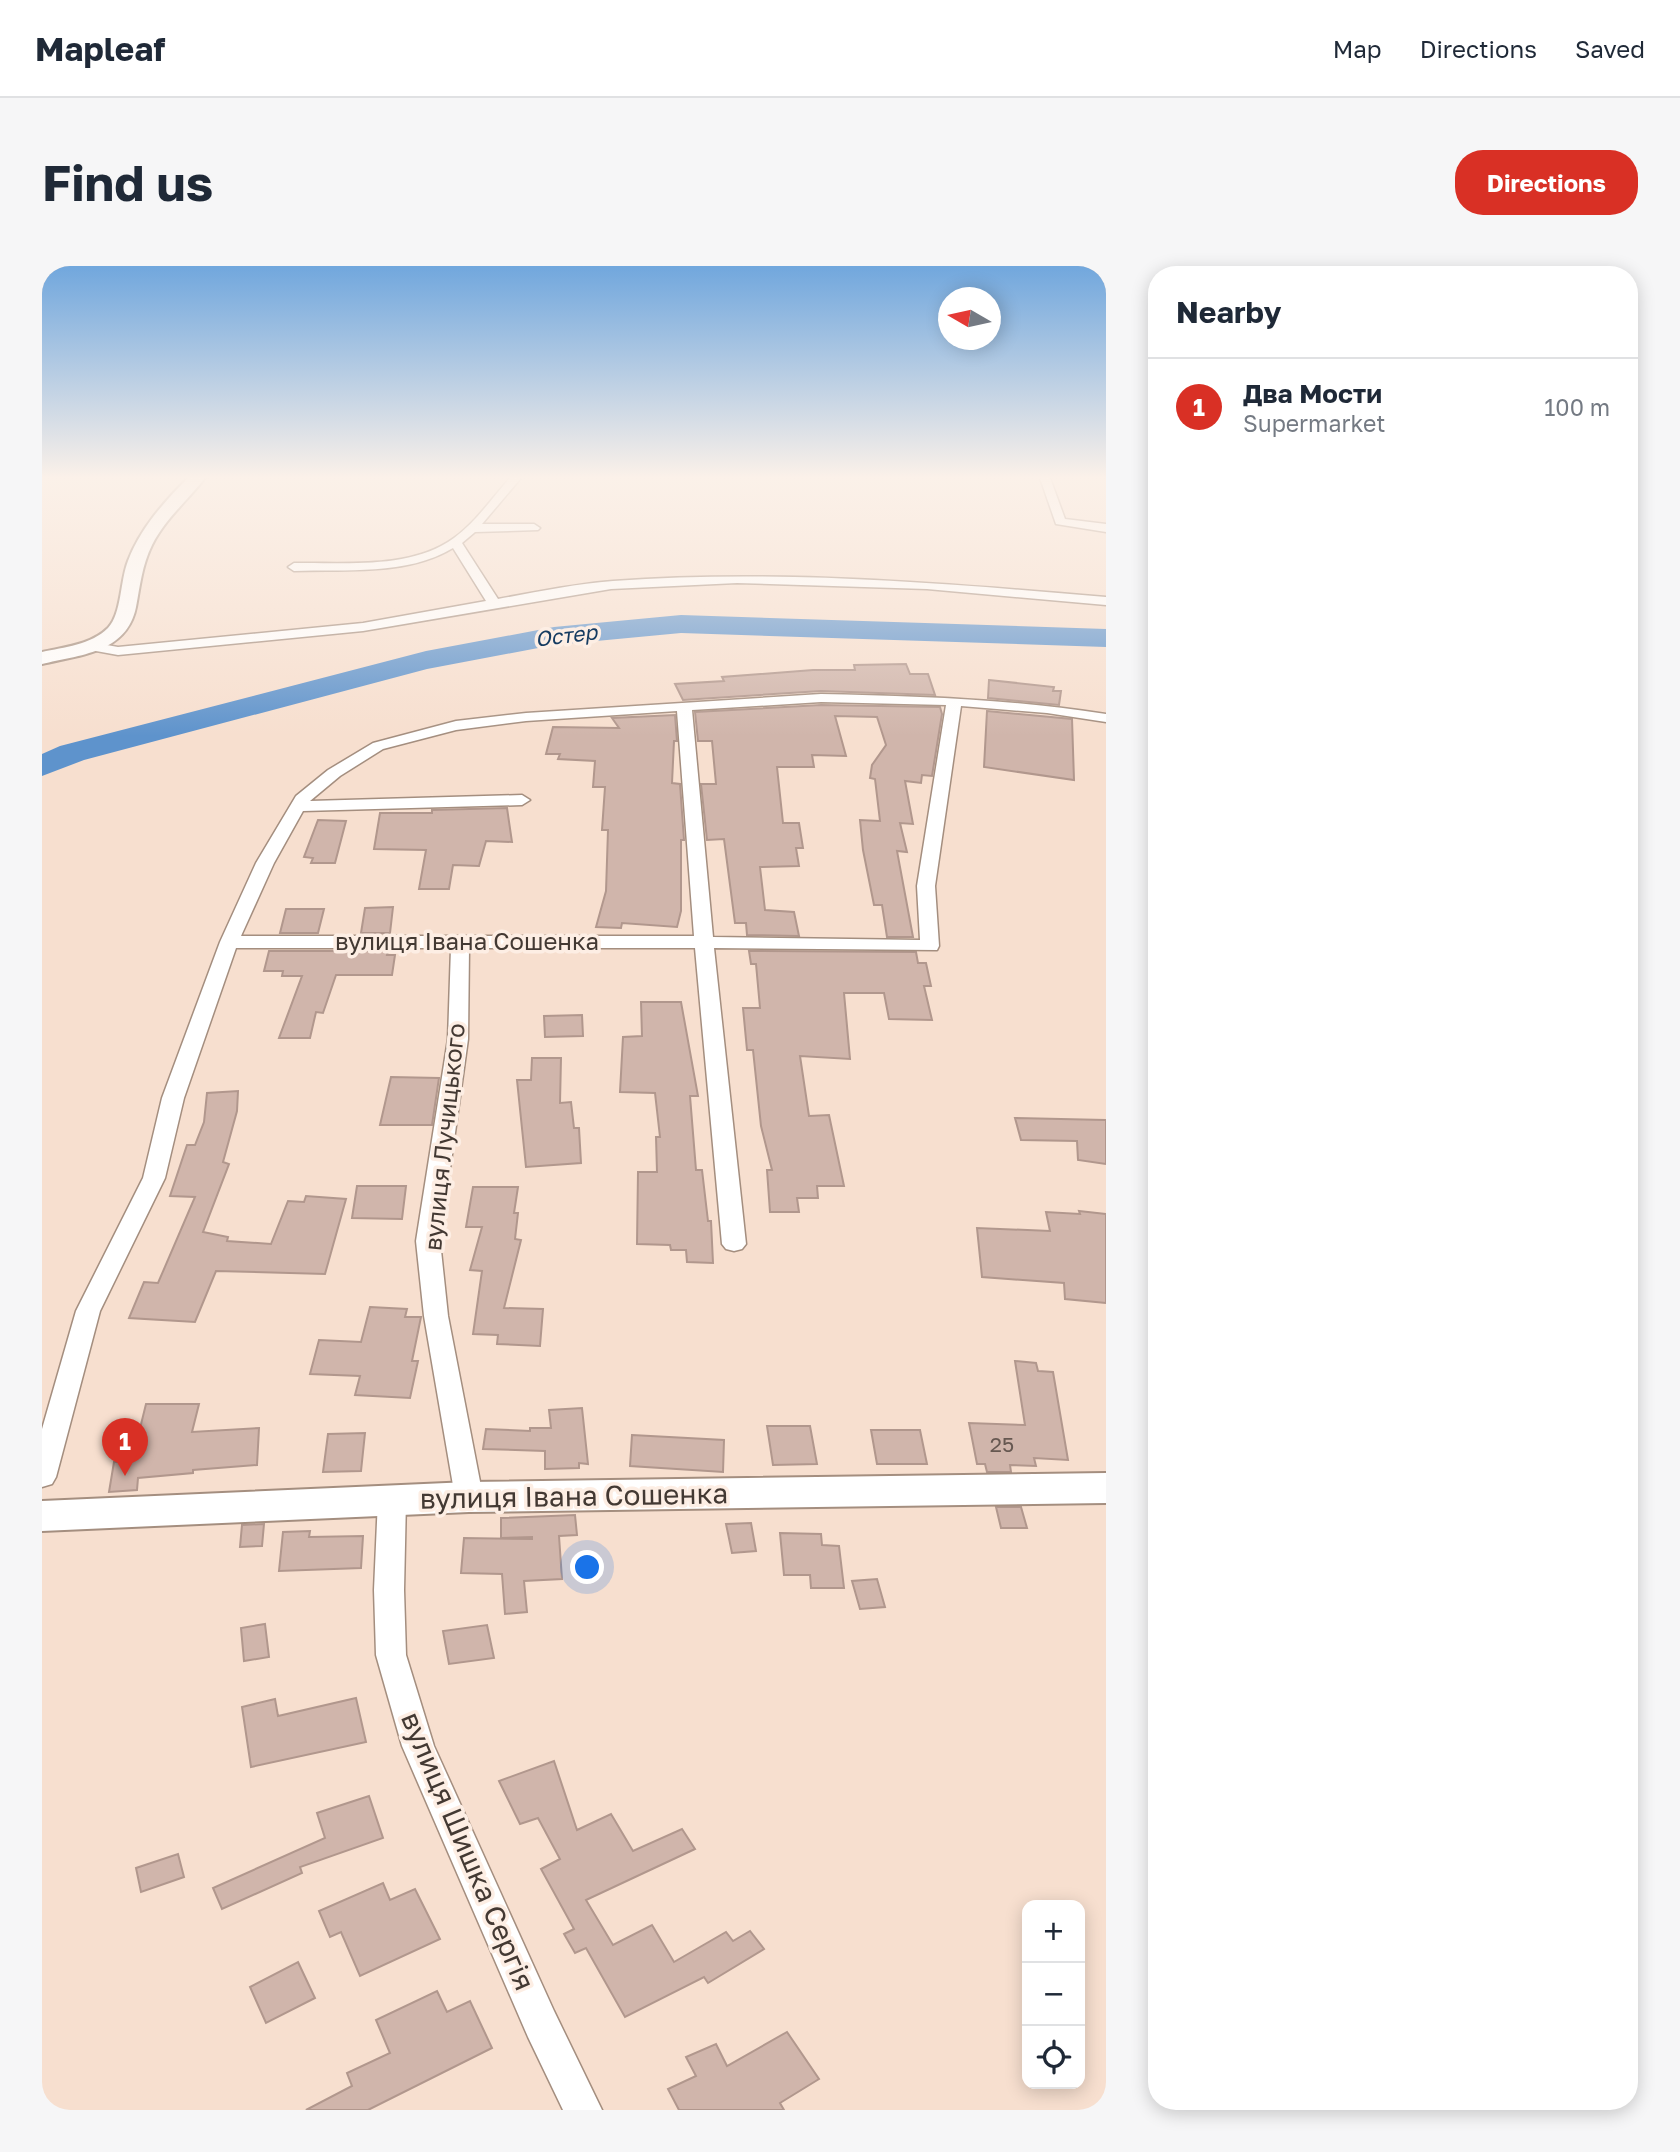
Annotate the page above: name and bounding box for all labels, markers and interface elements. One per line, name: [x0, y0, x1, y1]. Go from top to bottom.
text: Mapleaf: [35, 29, 165, 68]
text: Map: [1333, 34, 1382, 63]
text: Directions: [1420, 34, 1537, 63]
text: Saved: [1575, 34, 1645, 63]
button: Directions: [1455, 150, 1638, 215]
text: Find us: [42, 153, 213, 212]
north arrow: [938, 287, 1001, 350]
text: Nearby: [1176, 294, 1281, 330]
text: Два Мости: [1243, 378, 1382, 409]
text: 1: [1193, 393, 1205, 421]
text: 100 m: [1544, 393, 1610, 421]
text: Supermarket: [1243, 409, 1386, 437]
water label: Остер: [533, 618, 600, 652]
street label: вулиця Івана Сошенка: [335, 926, 599, 955]
street label: вулиця Лучицького: [417, 1022, 470, 1252]
pin: 1: [102, 1418, 148, 1476]
house number: 25: [990, 1431, 1014, 1457]
street label: вулиця Івана Сошенка: [420, 1476, 728, 1515]
your location: [570, 1550, 604, 1584]
street label: вулиця Шишка Сергія: [395, 1707, 542, 1995]
map controls: [1022, 1900, 1085, 2089]
button: +: [1022, 1900, 1085, 1963]
button: −: [1022, 1963, 1085, 2026]
button: locate: [1022, 2026, 1085, 2089]

